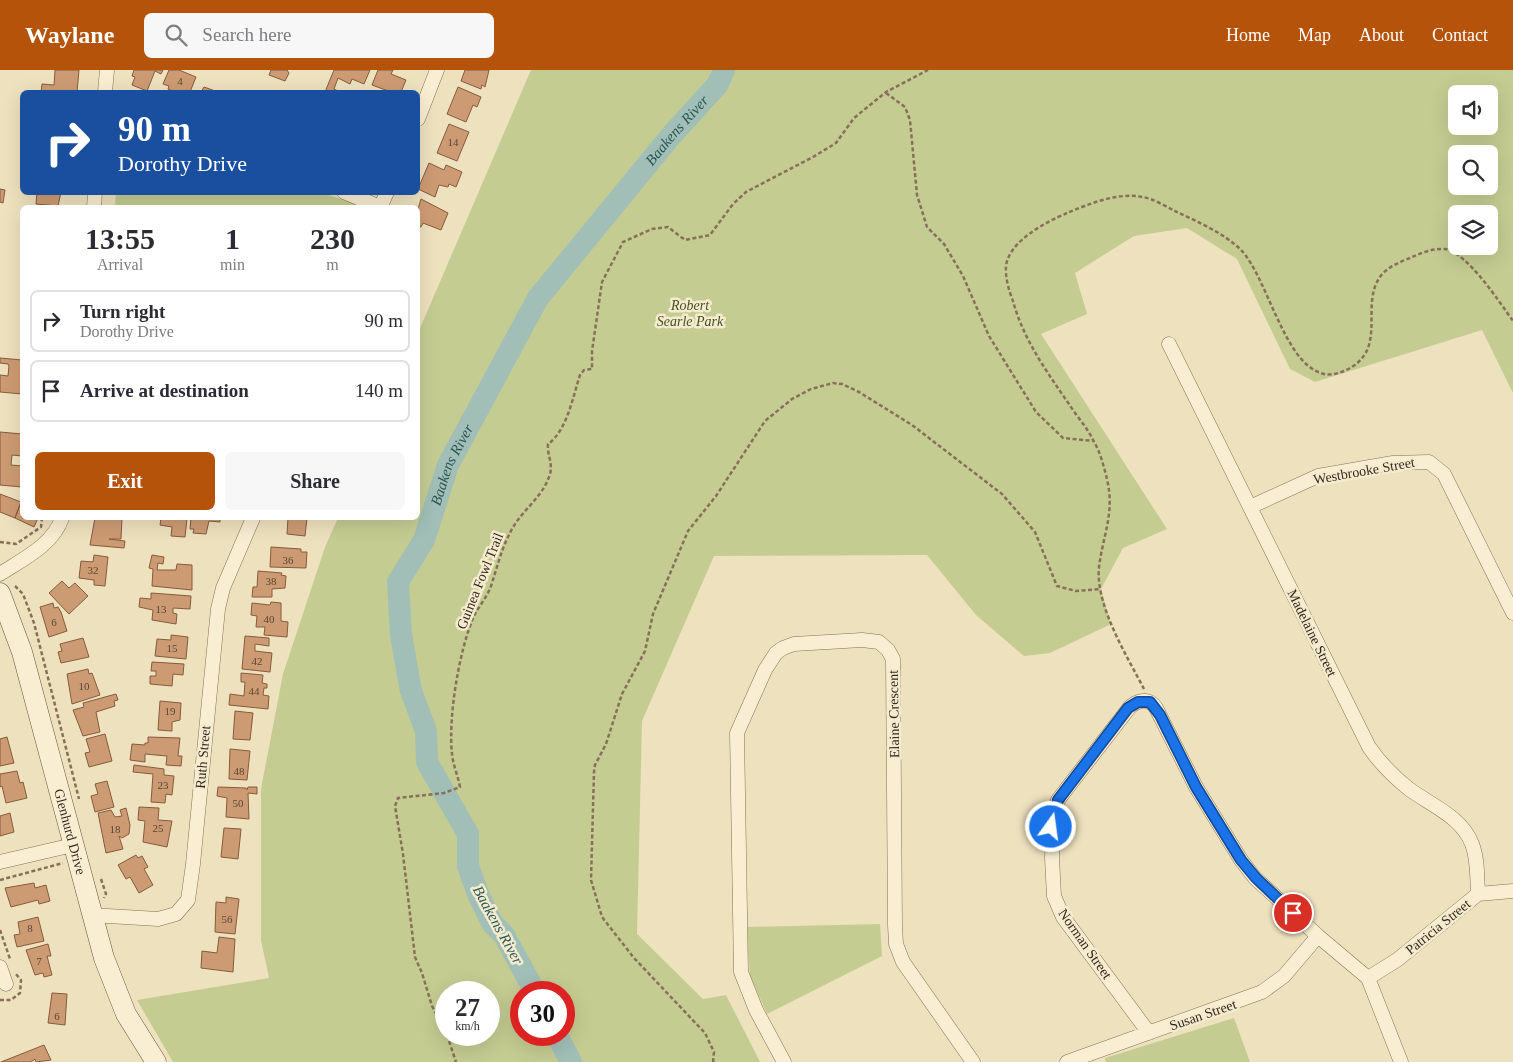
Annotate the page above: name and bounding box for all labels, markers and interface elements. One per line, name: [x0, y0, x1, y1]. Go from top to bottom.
search box: [144, 13, 494, 58]
icon: search: [162, 21, 190, 49]
text: Waylane: [25, 22, 114, 48]
text: Search here: [202, 24, 291, 45]
text: Home: [1226, 25, 1270, 45]
text: Map: [1298, 25, 1331, 45]
text: About: [1359, 25, 1404, 45]
text: Contact: [1432, 25, 1488, 45]
house number: 4: [177, 75, 183, 87]
map controls: [1448, 85, 1498, 255]
button: sound: [1448, 85, 1498, 135]
water label: Baakens River: [642, 92, 712, 168]
icon: right: [35, 110, 100, 175]
text: 90 m: [118, 110, 191, 149]
house number: 14: [448, 136, 459, 148]
button: search: [1448, 145, 1498, 195]
text: Dorothy Drive: [118, 151, 247, 176]
button: layers: [1448, 205, 1498, 255]
text: 13:55: [85, 222, 155, 255]
text: 1: [225, 222, 240, 255]
text: 230: [310, 222, 355, 255]
text: Arrival: [97, 256, 143, 273]
text: min: [220, 256, 245, 273]
text: m: [326, 256, 339, 273]
park label: Robert Searle Park: [657, 298, 724, 329]
text: Turn right: [80, 301, 165, 322]
icon: right: [37, 307, 65, 335]
text: 90 m: [364, 310, 403, 331]
text: Dorothy Drive: [80, 323, 174, 340]
icon: arrive: [37, 377, 65, 405]
text: Arrive at destination: [80, 380, 249, 401]
text: 140 m: [355, 380, 403, 401]
water label: Baakens River: [428, 421, 477, 508]
button: Exit: [35, 452, 215, 510]
button: Share: [225, 452, 405, 510]
street label: Westbrooke Street: [1312, 455, 1416, 487]
street label: Guinea Fowl Trail: [454, 530, 506, 631]
house number: 36: [283, 554, 294, 566]
house number: 32: [88, 564, 99, 576]
house number: 38: [266, 575, 277, 587]
street label: Madelaine Street: [1284, 587, 1340, 679]
house number: 13: [156, 603, 167, 615]
house number: 40: [264, 613, 275, 625]
house number: 6: [51, 616, 57, 628]
house number: 15: [167, 642, 178, 654]
house number: 42: [252, 655, 263, 667]
street label: Elaine Crescent: [886, 670, 902, 758]
house number: 10: [79, 680, 90, 692]
house number: 44: [249, 685, 260, 697]
house number: 19: [165, 705, 176, 717]
street label: Ruth Street: [193, 725, 213, 789]
house number: 48: [234, 765, 245, 777]
house number: 23: [158, 779, 169, 791]
street label: Glenhurd Drive: [51, 787, 89, 876]
house number: 50: [233, 797, 244, 809]
position arrow: [1024, 800, 1076, 852]
house number: 25: [153, 822, 164, 834]
house number: 18: [110, 823, 121, 835]
water label: Baakens River: [470, 883, 526, 967]
pin: [1272, 892, 1314, 934]
street label: Patricia Street: [1403, 896, 1473, 958]
icon: arrive: [1279, 899, 1307, 927]
street label: Norman Street: [1055, 906, 1115, 982]
house number: 56: [222, 913, 233, 925]
house number: 8: [27, 922, 33, 934]
house number: 7: [36, 955, 42, 967]
speed limit sign: 30: [510, 981, 575, 1046]
text: 27: [455, 994, 480, 1021]
street label: Susan Street: [1168, 997, 1238, 1033]
house number: 6: [54, 1010, 60, 1022]
text: km/h: [455, 1019, 480, 1033]

